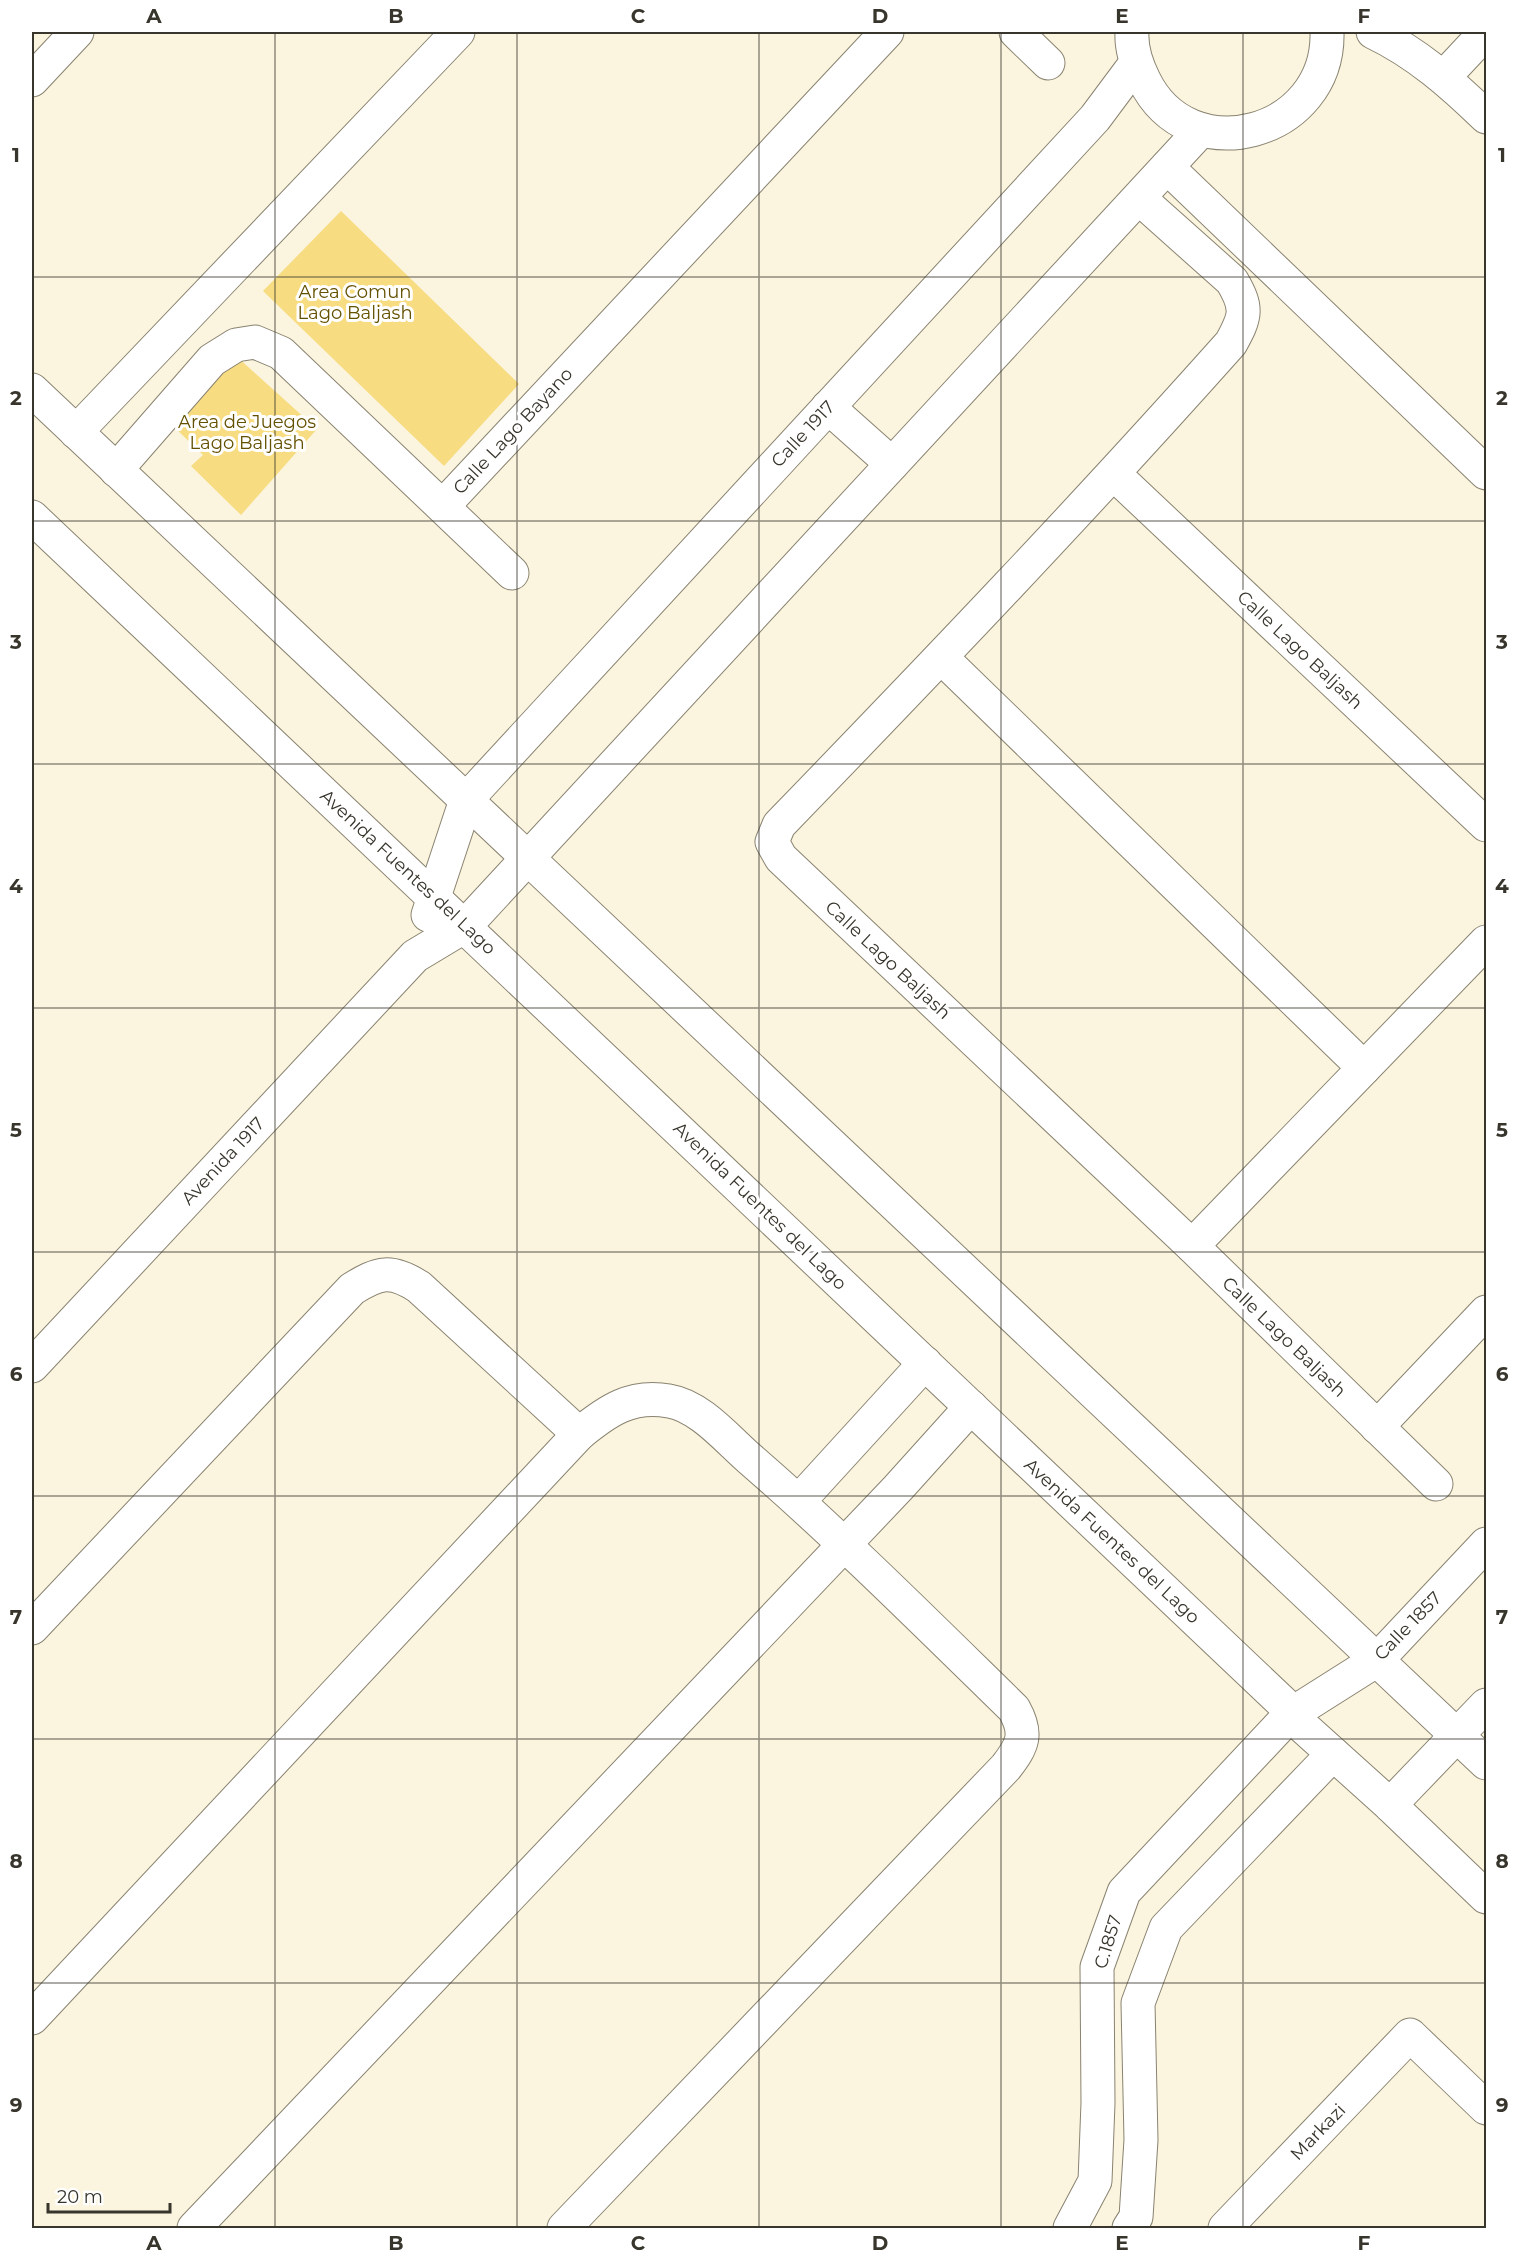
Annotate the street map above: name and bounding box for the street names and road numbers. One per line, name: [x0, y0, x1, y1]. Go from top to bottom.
street label: Calle Lago Bayano: [449, 363, 577, 499]
street label: Calle 1917: [767, 396, 839, 472]
street label: Calle Lago Baljash: [1233, 586, 1367, 714]
street label: Avenida Fuentes del Lago: [316, 785, 500, 959]
street label: Calle Lago Baljash: [821, 896, 955, 1024]
street label: Avenida 1917: [177, 1113, 269, 1209]
street label: Avenida Fuentes del Lago: [669, 1117, 851, 1295]
street label: Calle Lago Baljash: [1218, 1272, 1350, 1402]
street label: Avenida Fuentes del Lago: [1020, 1454, 1204, 1628]
street label: Calle 1857: [1370, 1587, 1446, 1665]
street label: C.1857: [1089, 1912, 1127, 1972]
street label: Markazi: [1286, 2099, 1350, 2165]

